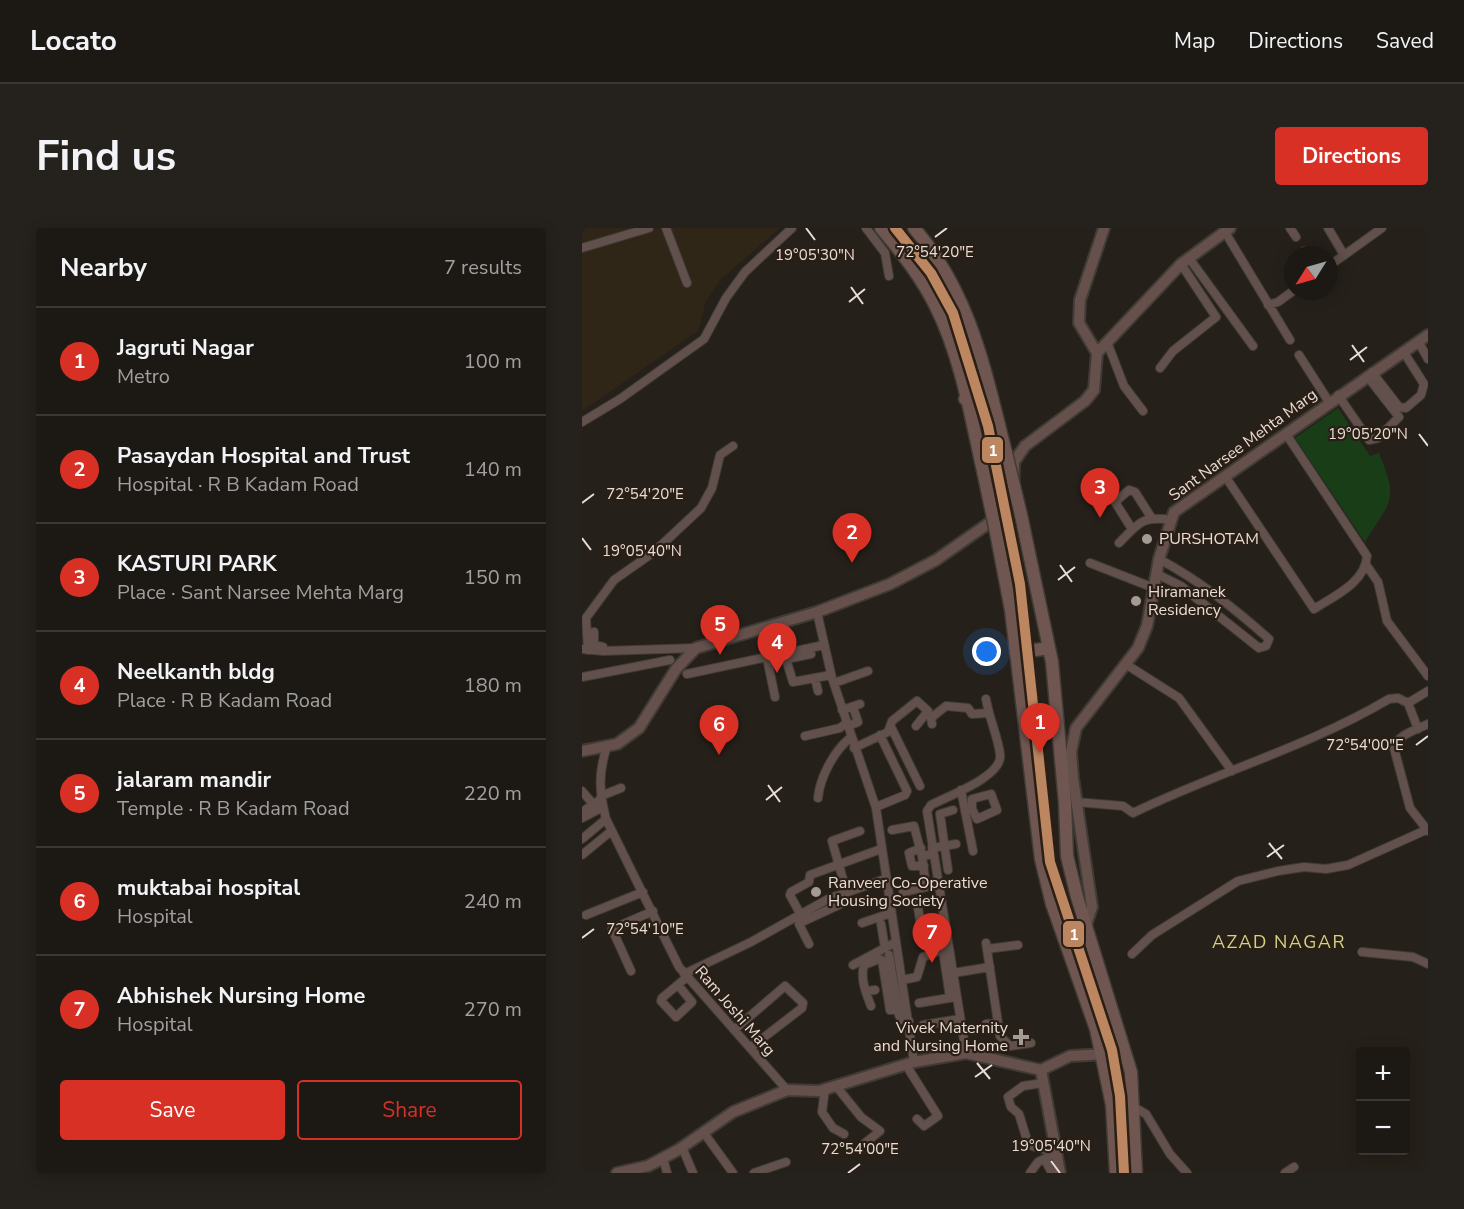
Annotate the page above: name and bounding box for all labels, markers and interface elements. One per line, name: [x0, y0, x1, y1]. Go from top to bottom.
text: Locato: [30, 22, 117, 60]
text: Map: [1174, 27, 1215, 55]
text: Directions: [1248, 27, 1343, 55]
text: Saved: [1376, 27, 1434, 55]
button: Directions: [1275, 127, 1428, 185]
text: Find us: [36, 128, 176, 185]
text: 72°54'20"E: [896, 242, 974, 262]
text: 19°05'30"N: [775, 245, 855, 265]
north arrow: [1284, 246, 1338, 300]
text: Nearby: [60, 250, 147, 285]
text: 7 results: [444, 254, 522, 281]
text: Jagruti Nagar: [117, 333, 254, 363]
text: 1: [74, 348, 86, 375]
text: 100 m: [464, 348, 522, 375]
text: Metro: [117, 363, 170, 390]
street label: Sant Narsee Mehta Marg: [1164, 384, 1322, 506]
text: 19°05'20"N: [1328, 424, 1408, 444]
line badge: 1: [981, 436, 1004, 464]
text: 1: [988, 440, 998, 462]
text: Pasaydan Hospital and Trust: [117, 441, 410, 471]
text: 2: [74, 456, 86, 483]
text: 140 m: [464, 456, 522, 483]
pin: 3: [1080, 468, 1120, 518]
text: Hospital · R B Kadam Road: [117, 471, 359, 498]
text: 72°54'20"E: [606, 484, 684, 504]
pin: 2: [832, 514, 872, 563]
place label: PURSHOTAM: [1159, 528, 1259, 550]
marker: PURSHOTAM: [1140, 532, 1154, 546]
text: 19°05'40"N: [602, 541, 682, 561]
text: KASTURI PARK: [117, 549, 277, 579]
text: 3: [74, 564, 86, 591]
text: 150 m: [464, 564, 522, 591]
text: Place · Sant Narsee Mehta Marg: [117, 579, 404, 606]
place label: Hiramanek Residency: [1148, 581, 1227, 621]
marker: Hiramanek Residency: [1129, 594, 1143, 608]
pin: 5: [700, 606, 740, 655]
pin: 4: [758, 624, 796, 673]
your location: [972, 637, 1001, 666]
text: Neelkanth bldg: [117, 657, 275, 687]
text: 4: [74, 672, 86, 699]
text: 180 m: [464, 672, 522, 699]
text: Place · R B Kadam Road: [117, 687, 332, 714]
pin: 1: [1020, 704, 1060, 753]
pin: 6: [700, 706, 738, 755]
text: 72°54'00"E: [1326, 735, 1404, 755]
text: jalaram mandir: [117, 765, 271, 795]
text: 5: [74, 780, 86, 807]
text: 220 m: [464, 780, 522, 807]
text: Temple · R B Kadam Road: [117, 795, 350, 822]
place label: Ranveer Co-Operative Housing Society: [828, 872, 987, 912]
text: muktabai hospital: [117, 873, 300, 903]
marker: Ranveer Co-Operative Housing Society: [809, 885, 823, 899]
text: 6: [74, 888, 86, 915]
text: 240 m: [464, 888, 522, 915]
text: Hospital: [117, 903, 193, 930]
pin: 7: [912, 914, 952, 963]
text: 72°54'10"E: [606, 919, 684, 939]
line badge: 1: [1062, 920, 1085, 948]
text: 1: [1069, 924, 1079, 946]
district label: AZAD NAGAR: [1212, 930, 1346, 954]
street label: Ram Joshi Marg: [690, 961, 780, 1061]
text: Abhishek Nursing Home: [117, 981, 365, 1011]
text: 7: [74, 996, 86, 1023]
text: 270 m: [464, 996, 522, 1023]
text: Hospital: [117, 1011, 193, 1038]
place label: Vivek Maternity and Nursing Home: [873, 1017, 1009, 1057]
marker: Vivek Maternity and Nursing Home: [1012, 1028, 1030, 1046]
map controls: [1356, 1047, 1410, 1155]
button: +: [1356, 1047, 1410, 1101]
button: Save: [60, 1080, 285, 1140]
button: Share: [297, 1080, 522, 1140]
button: −: [1356, 1101, 1410, 1155]
text: 19°05'40"N: [1011, 1136, 1091, 1156]
text: 72°54'00"E: [821, 1139, 899, 1159]

